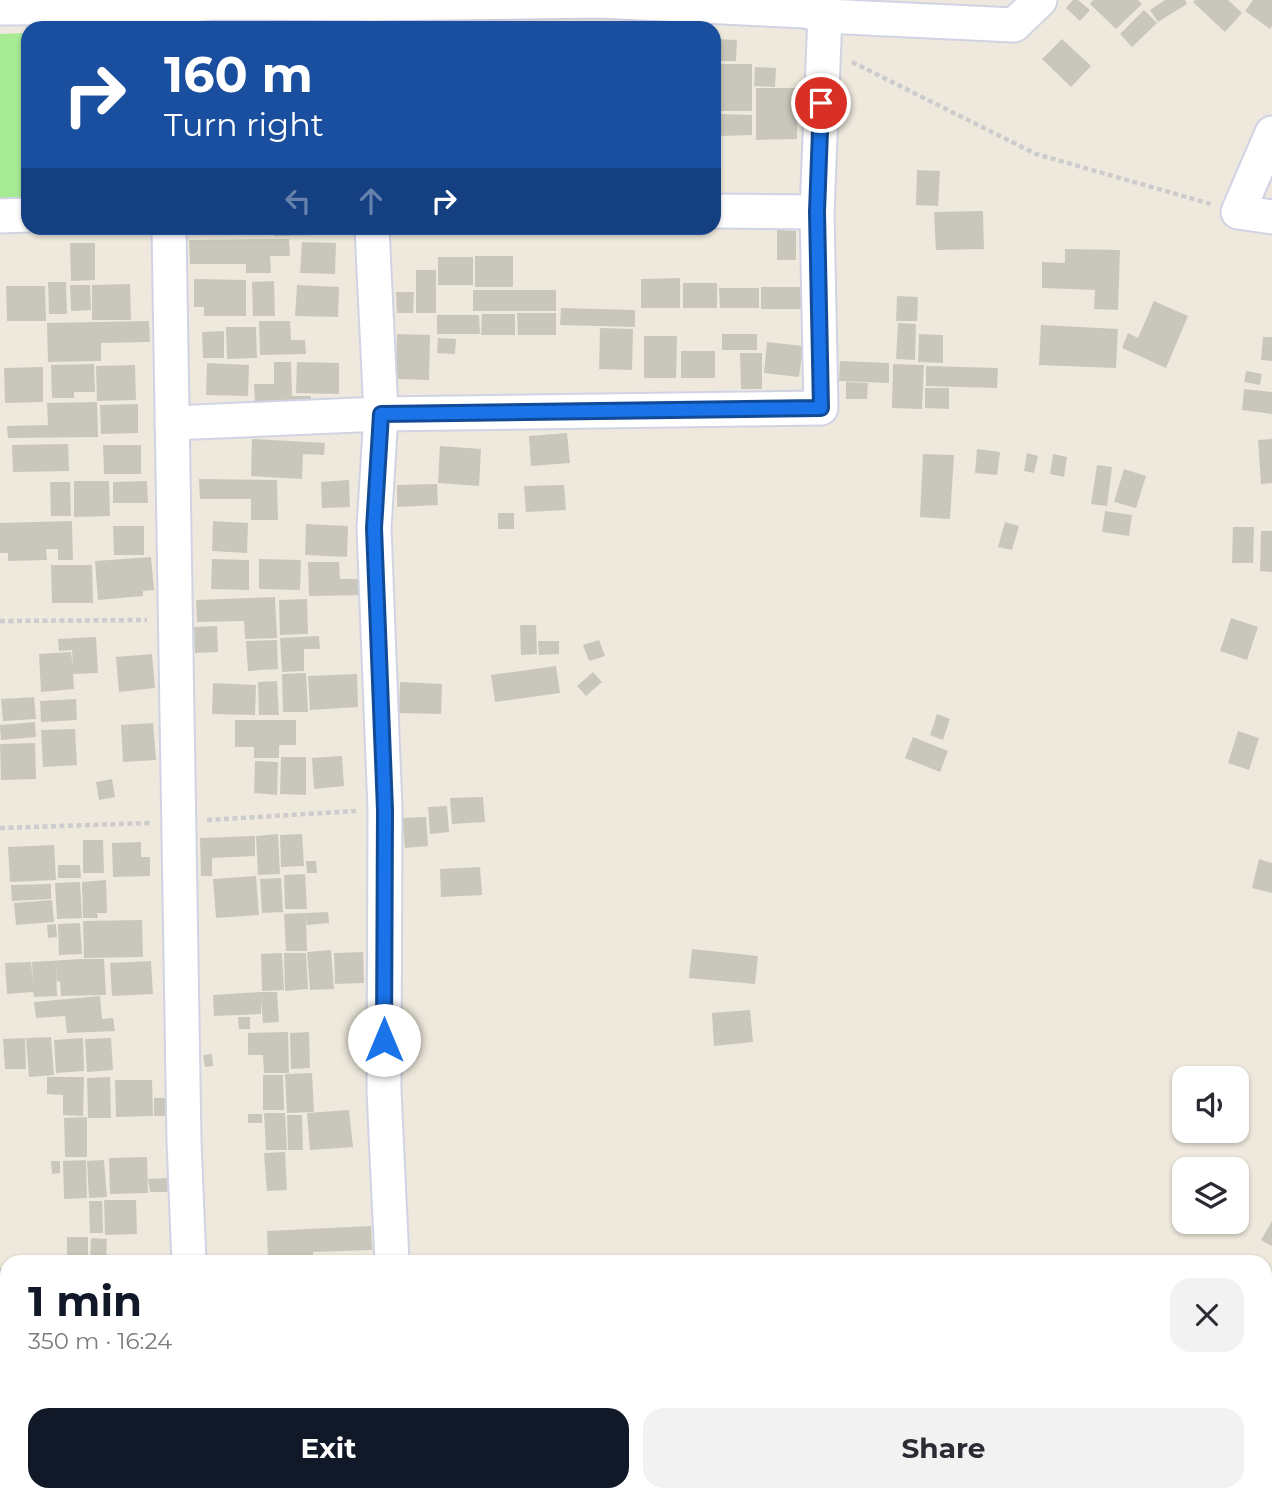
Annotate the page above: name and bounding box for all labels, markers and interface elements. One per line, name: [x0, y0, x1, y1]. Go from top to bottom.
text: 160 m: [164, 45, 313, 104]
icon: right: [49, 49, 140, 140]
pin: [791, 73, 851, 133]
icon: arrive: [802, 84, 840, 122]
text: Turn right: [164, 105, 324, 144]
icon: left: [279, 182, 317, 220]
icon: ahead: [352, 182, 390, 220]
icon: right: [425, 182, 463, 220]
position arrow: [347, 1003, 421, 1077]
map controls: [1172, 1066, 1249, 1234]
button: sound: [1172, 1066, 1249, 1143]
button: layers: [1172, 1157, 1249, 1234]
text: 1 min: [28, 1275, 142, 1327]
button: close: [1170, 1278, 1244, 1352]
text: 350 m · 16:24: [28, 1327, 172, 1355]
button: Exit: [28, 1408, 629, 1488]
button: Share: [643, 1408, 1244, 1488]

